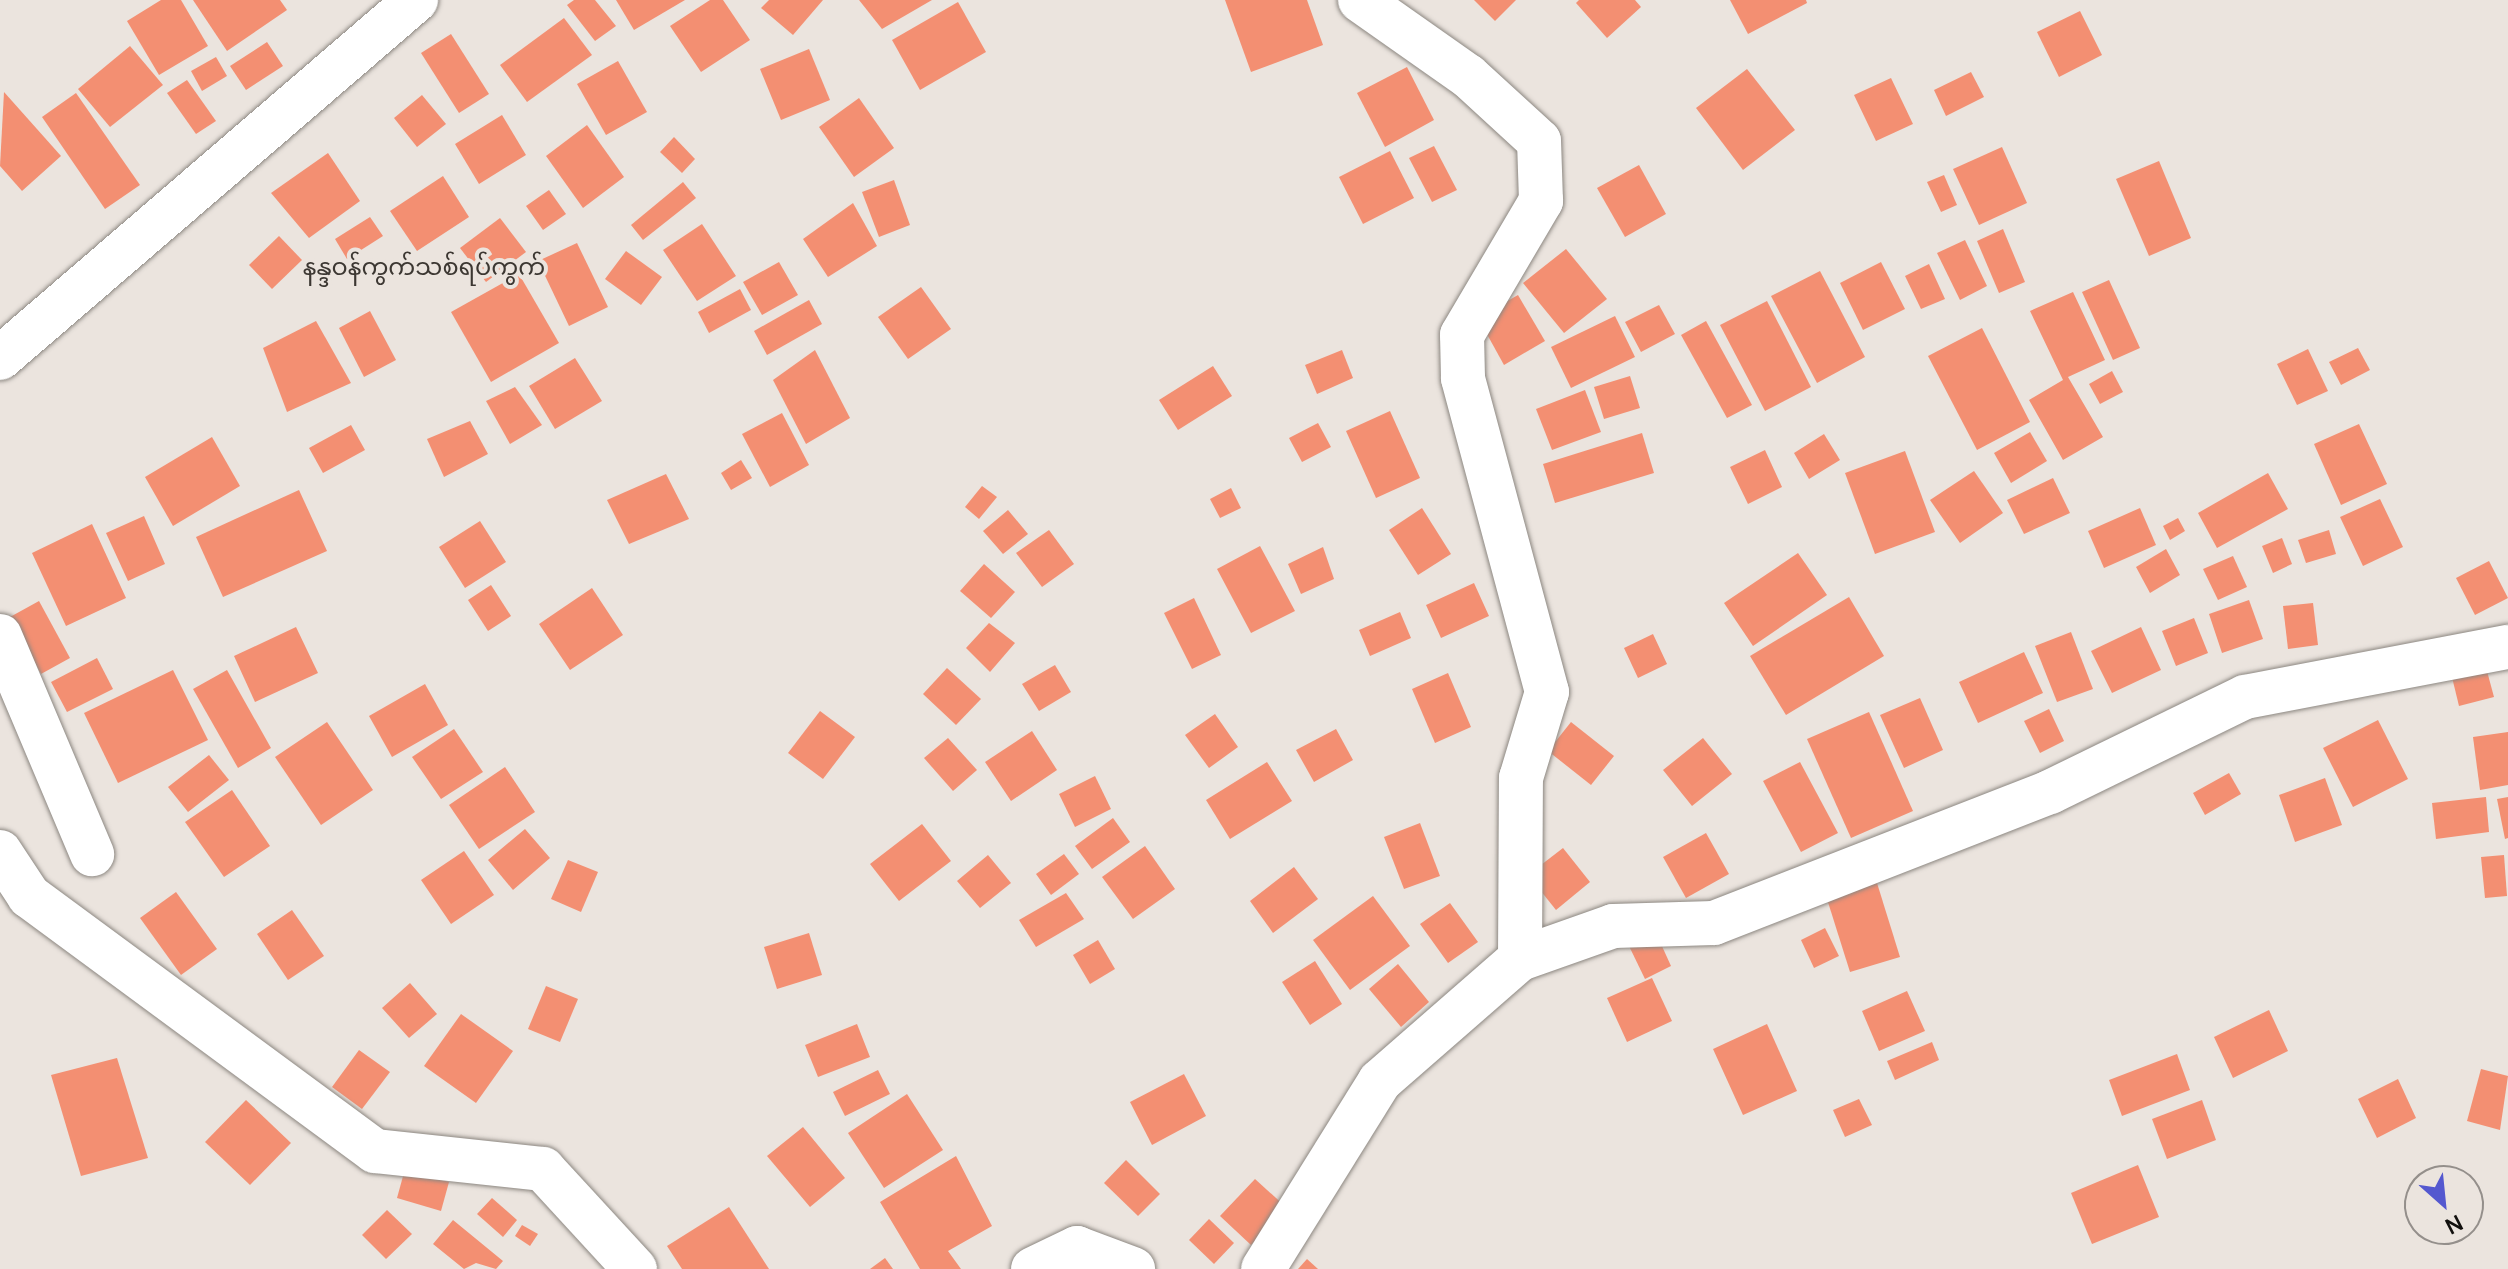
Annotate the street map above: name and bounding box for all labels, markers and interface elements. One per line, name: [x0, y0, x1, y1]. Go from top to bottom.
district label: နန္ဒဝန်ကွက်သစ်ရပ်ကွက်: [303, 252, 545, 280]
north arrow: [2404, 1165, 2484, 1245]
text: N: [2440, 1208, 2468, 1242]

